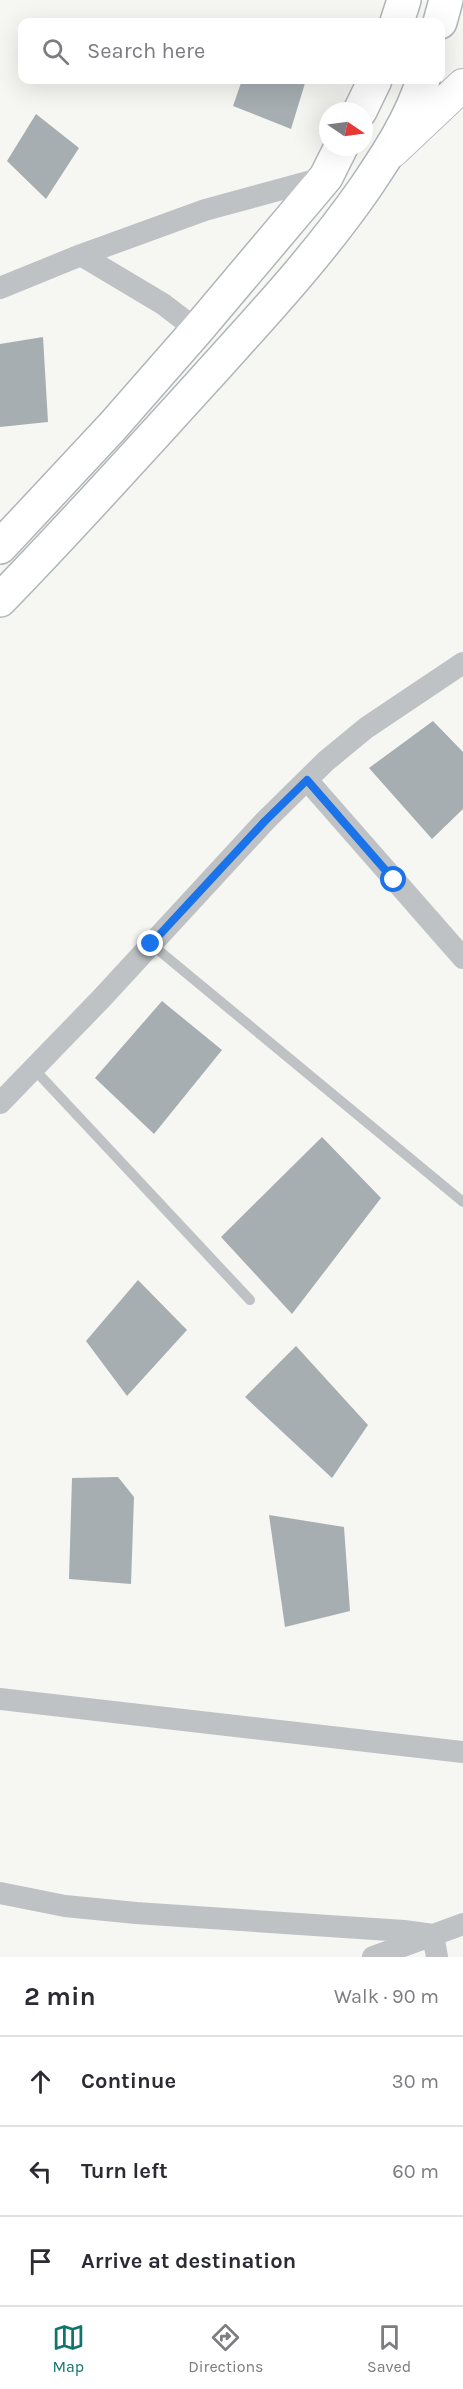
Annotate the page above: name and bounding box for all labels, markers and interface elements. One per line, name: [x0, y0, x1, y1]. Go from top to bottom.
search box: [18, 18, 445, 84]
icon: search: [39, 35, 72, 68]
text: Search here: [87, 38, 205, 64]
north arrow: [319, 102, 373, 156]
route start: [380, 866, 406, 892]
route end: [137, 930, 163, 956]
text: 2 min: [24, 1981, 96, 2012]
text: Walk · 90 m: [334, 1985, 439, 2008]
icon: ahead: [24, 2065, 57, 2098]
text: Continue: [81, 2068, 176, 2094]
text: 30 m: [392, 2070, 439, 2093]
icon: left: [24, 2155, 57, 2188]
text: Turn left: [81, 2158, 168, 2184]
text: 60 m: [392, 2160, 439, 2183]
icon: arrive: [24, 2245, 57, 2278]
text: Arrive at destination: [81, 2248, 296, 2274]
tab: Map: [52, 2321, 85, 2376]
tab: Directions: [188, 2321, 263, 2376]
tab: Saved: [367, 2321, 411, 2376]

